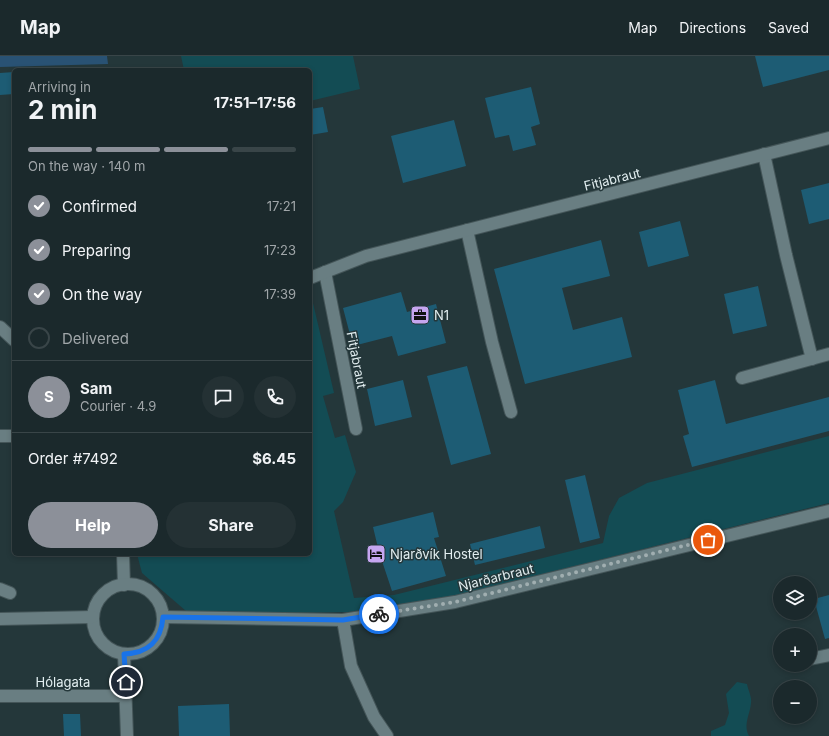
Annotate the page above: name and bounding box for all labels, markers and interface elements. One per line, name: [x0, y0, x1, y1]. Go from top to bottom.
text: Map: [20, 16, 61, 39]
text: Map: [628, 19, 657, 36]
text: Directions: [679, 19, 746, 36]
text: Saved: [768, 19, 809, 36]
text: Arriving in: [28, 79, 91, 95]
text: 17:51–17:56: [214, 93, 296, 112]
text: 2 min: [28, 94, 98, 125]
text: On the way · 140 m: [28, 158, 146, 174]
street label: Fitjabraut: [582, 164, 642, 194]
icon: check: [28, 195, 50, 217]
text: Confirmed: [62, 197, 137, 216]
text: 17:21: [267, 198, 296, 214]
icon: check: [28, 239, 50, 261]
text: Preparing: [62, 241, 131, 260]
text: 17:23: [264, 242, 296, 258]
icon: check: [28, 283, 50, 305]
text: On the way: [62, 285, 142, 304]
text: 17:39: [264, 286, 296, 302]
office icon: N1: [409, 304, 431, 326]
place label: N1: [434, 307, 449, 323]
text: Delivered: [62, 329, 129, 348]
street label: Fitjabraut: [344, 330, 370, 390]
button: chat: [202, 376, 244, 418]
button: phone: [254, 376, 296, 418]
text: Sam: [80, 379, 112, 398]
text: S: [44, 387, 54, 406]
text: Courier · 4.9: [80, 398, 156, 414]
text: Order #7492: [28, 449, 118, 468]
text: $6.45: [252, 449, 296, 468]
button: Help: [28, 502, 158, 548]
button: Share: [166, 502, 296, 548]
pin: [691, 523, 725, 557]
icon: bag: [697, 529, 719, 551]
hotel icon: Njarðvík Hostel: [365, 543, 387, 565]
place label: Njarðvík Hostel: [390, 546, 483, 562]
street label: Njarðarbraut: [457, 560, 535, 594]
map controls: [773, 576, 817, 724]
button: layers: [773, 576, 817, 620]
courier: [359, 594, 399, 634]
icon: bike: [368, 603, 390, 625]
button: +: [773, 628, 817, 672]
pin: [109, 665, 143, 699]
icon: home: [115, 671, 137, 693]
street label: Hólagata: [36, 674, 90, 690]
button: −: [773, 680, 817, 724]

